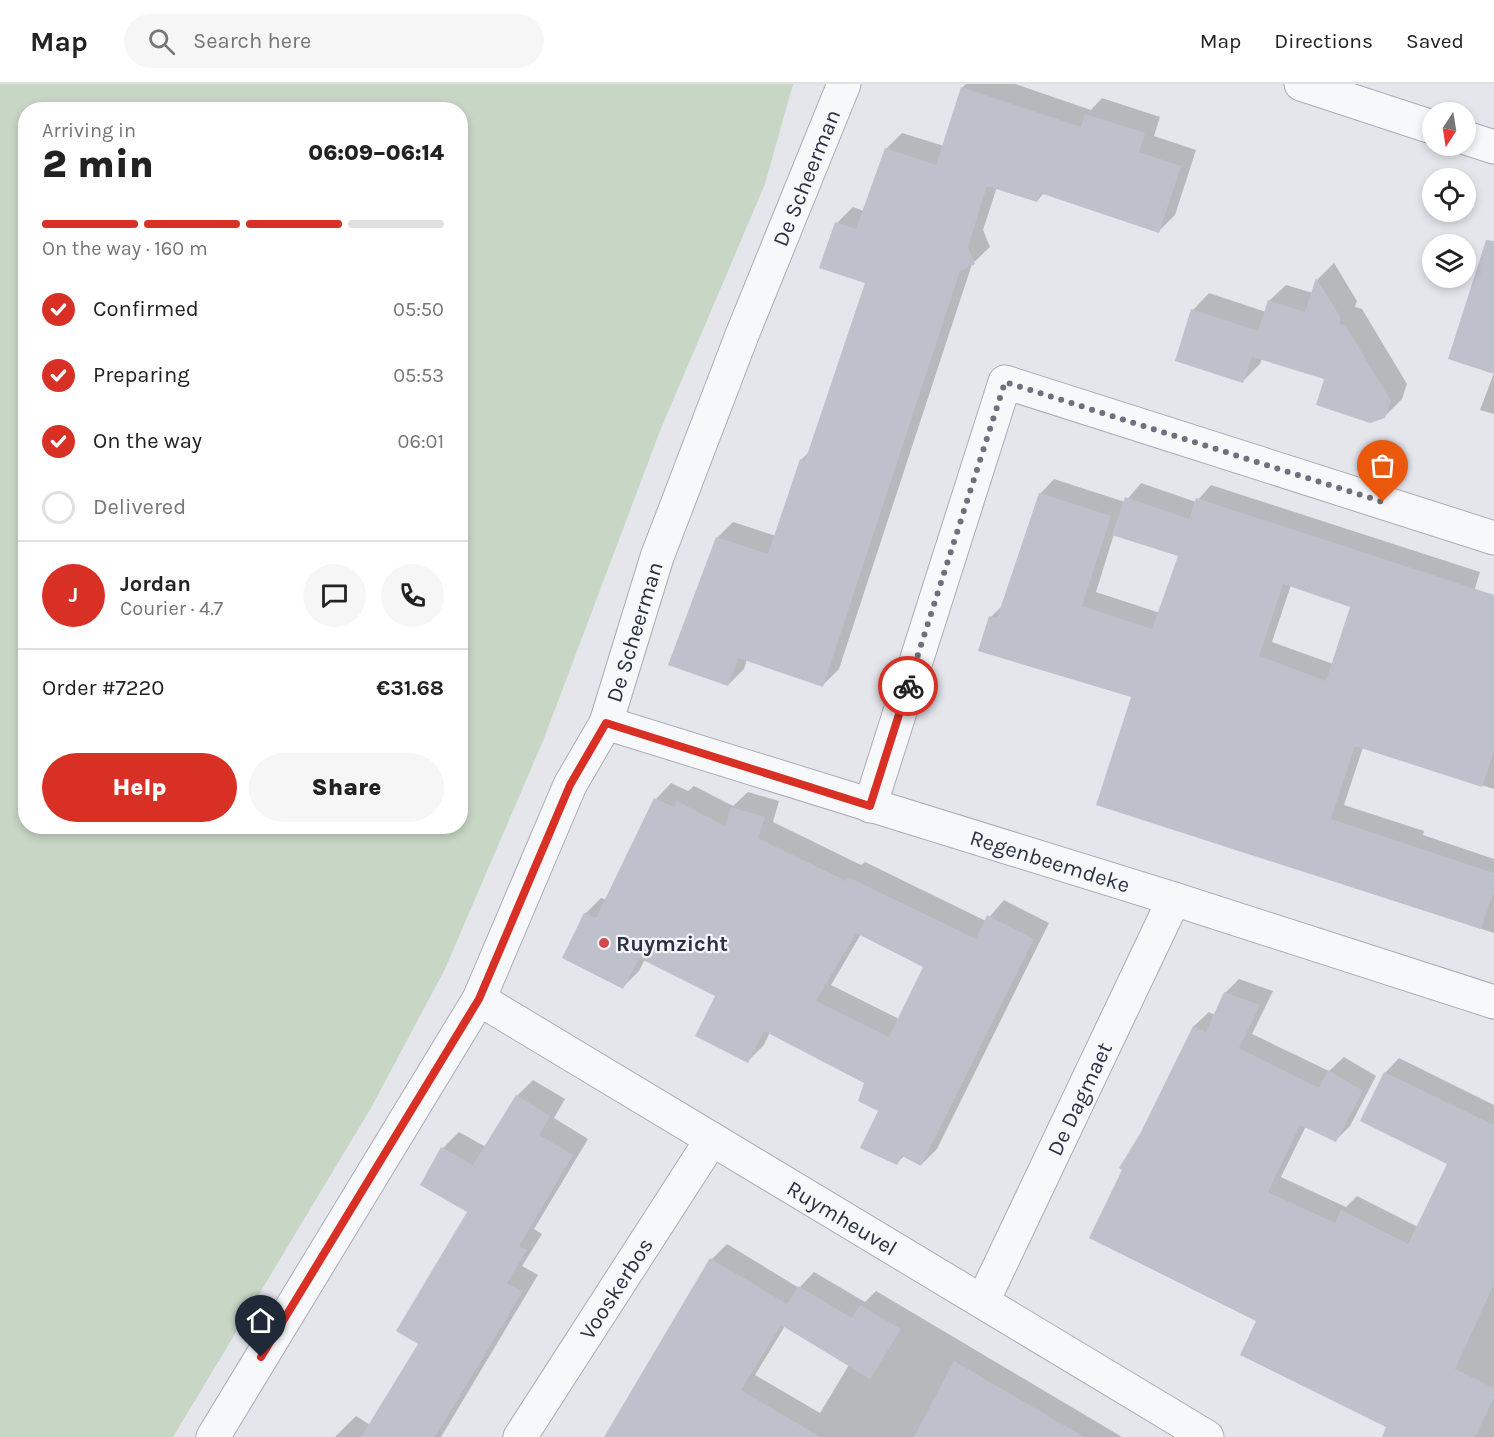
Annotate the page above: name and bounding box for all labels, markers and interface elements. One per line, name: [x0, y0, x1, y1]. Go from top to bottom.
search box: [124, 14, 544, 68]
text: Map: [30, 25, 88, 58]
icon: search: [145, 25, 178, 58]
text: Search here: [193, 28, 311, 54]
text: Map: [1200, 29, 1241, 53]
text: Directions: [1274, 29, 1373, 53]
text: Saved: [1406, 29, 1464, 53]
north arrow: [1422, 102, 1476, 156]
map controls: [1422, 102, 1476, 288]
street label: De Scheerman: [767, 106, 846, 250]
text: Arriving in: [42, 119, 136, 142]
text: 06:09–06:14: [308, 140, 444, 166]
text: 2 min: [42, 141, 154, 187]
button: locate: [1422, 168, 1476, 222]
button: layers: [1422, 234, 1476, 288]
text: On the way · 160 m: [42, 237, 208, 260]
icon: check: [42, 293, 75, 326]
text: Confirmed: [93, 296, 199, 322]
text: 05:50: [393, 298, 444, 321]
icon: check: [42, 359, 75, 392]
text: Preparing: [93, 362, 190, 388]
text: 05:53: [393, 364, 444, 387]
icon: check: [42, 425, 75, 458]
text: On the way: [93, 428, 202, 454]
text: 06:01: [398, 430, 444, 453]
pin: [1357, 440, 1408, 502]
icon: bag: [1366, 449, 1399, 482]
text: Delivered: [93, 494, 186, 520]
street label: De Scheerman: [601, 559, 669, 706]
button: chat: [303, 564, 366, 627]
button: phone: [381, 564, 444, 627]
text: Jordan: [120, 571, 191, 597]
text: J: [69, 582, 78, 608]
text: Courier · 4.7: [120, 597, 223, 620]
courier: [878, 656, 938, 716]
icon: bike: [892, 670, 925, 703]
text: Order #7220: [42, 675, 164, 701]
text: €31.68: [376, 675, 444, 701]
button: Help: [42, 753, 237, 822]
button: Share: [249, 753, 444, 822]
street label: Regenbeemdeke: [967, 825, 1133, 899]
place label: Ruymzicht: [616, 931, 728, 957]
marker: Ruymzicht: [597, 936, 611, 950]
street label: De Dagmaet: [1042, 1038, 1118, 1160]
street label: Ruymheuvel: [782, 1175, 902, 1262]
street label: Vooskerbos: [574, 1233, 659, 1344]
pin: [235, 1295, 286, 1357]
icon: home: [244, 1304, 277, 1337]

